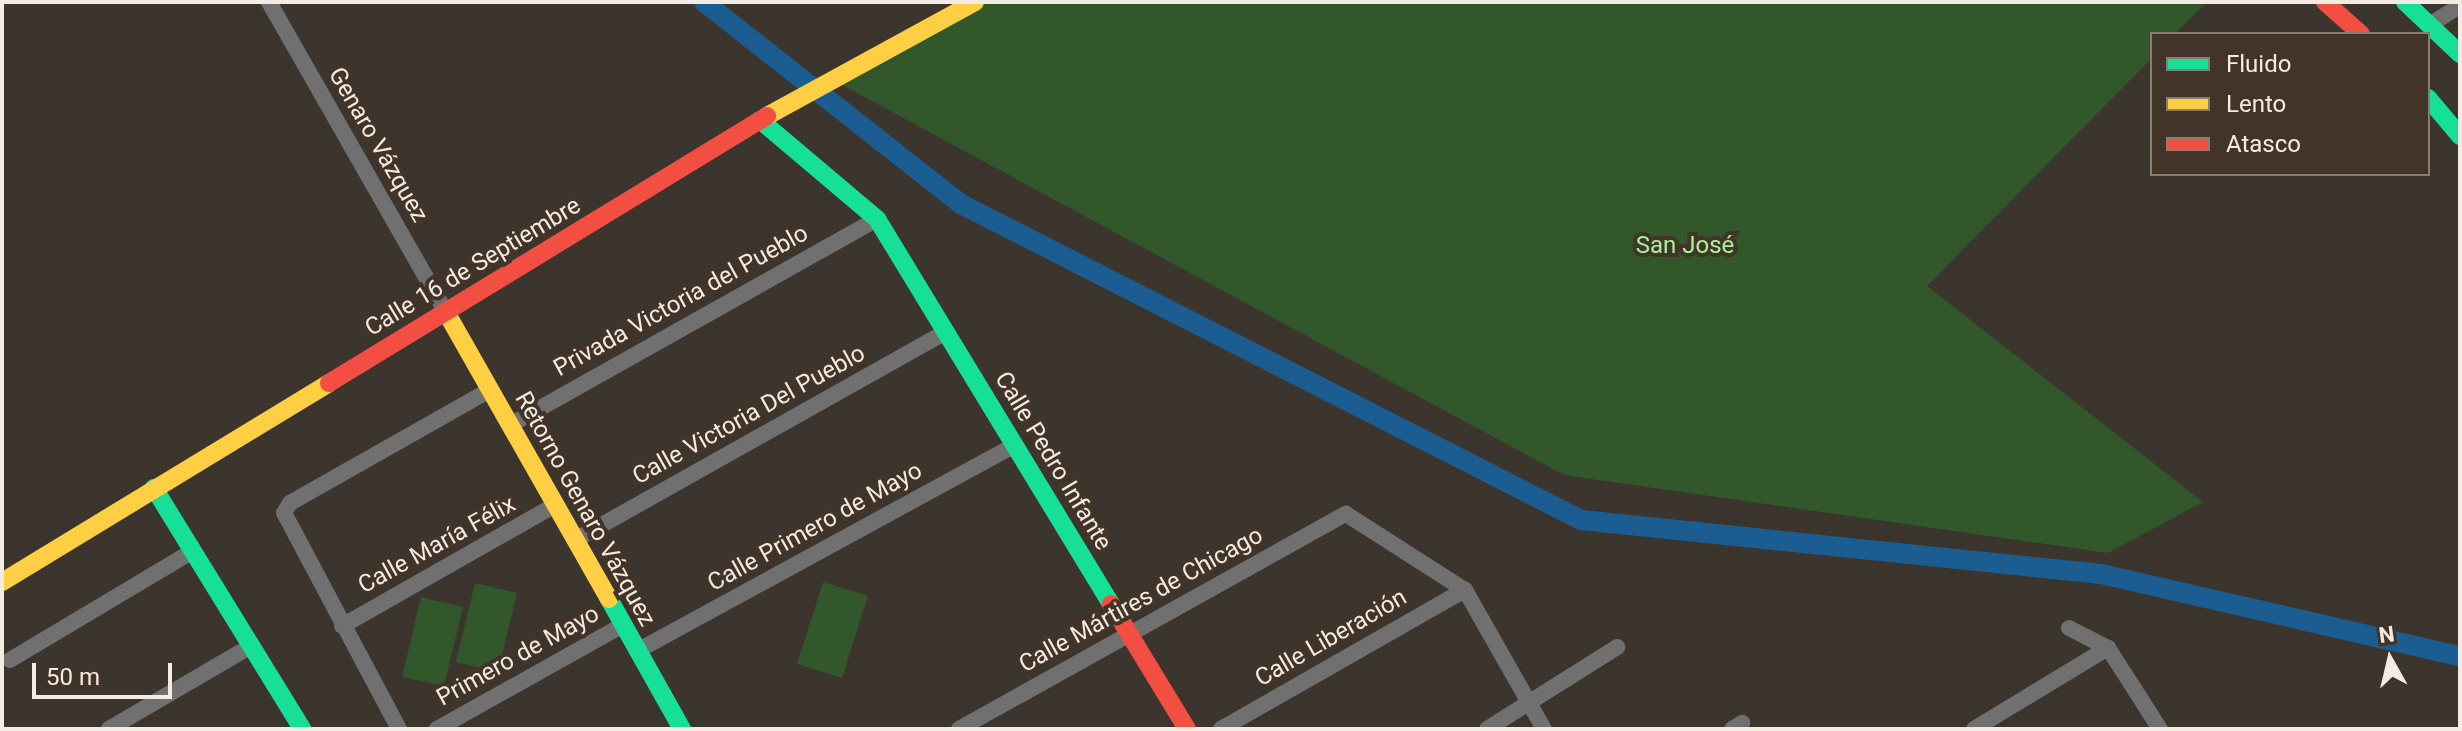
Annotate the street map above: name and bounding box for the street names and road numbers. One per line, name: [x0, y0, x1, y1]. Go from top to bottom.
street label: Genaro Vázquez: [322, 62, 434, 228]
street label: Calle 16 de Septiembre: [360, 191, 586, 343]
street label: Privada Victoria del Pueblo: [549, 219, 813, 383]
street label: Calle Victoria Del Pueblo: [628, 339, 870, 491]
street label: Calle Pedro Infante: [988, 367, 1118, 555]
street label: Retorno Genaro Vázquez: [508, 387, 662, 631]
street label: Calle Primero de Mayo: [703, 456, 927, 598]
street label: Calle María Félix: [353, 490, 521, 600]
street label: Calle Mártires de Chicago: [1014, 521, 1268, 679]
street label: Calle Liberación: [1250, 583, 1412, 693]
street label: Primero de Mayo: [432, 599, 604, 713]

